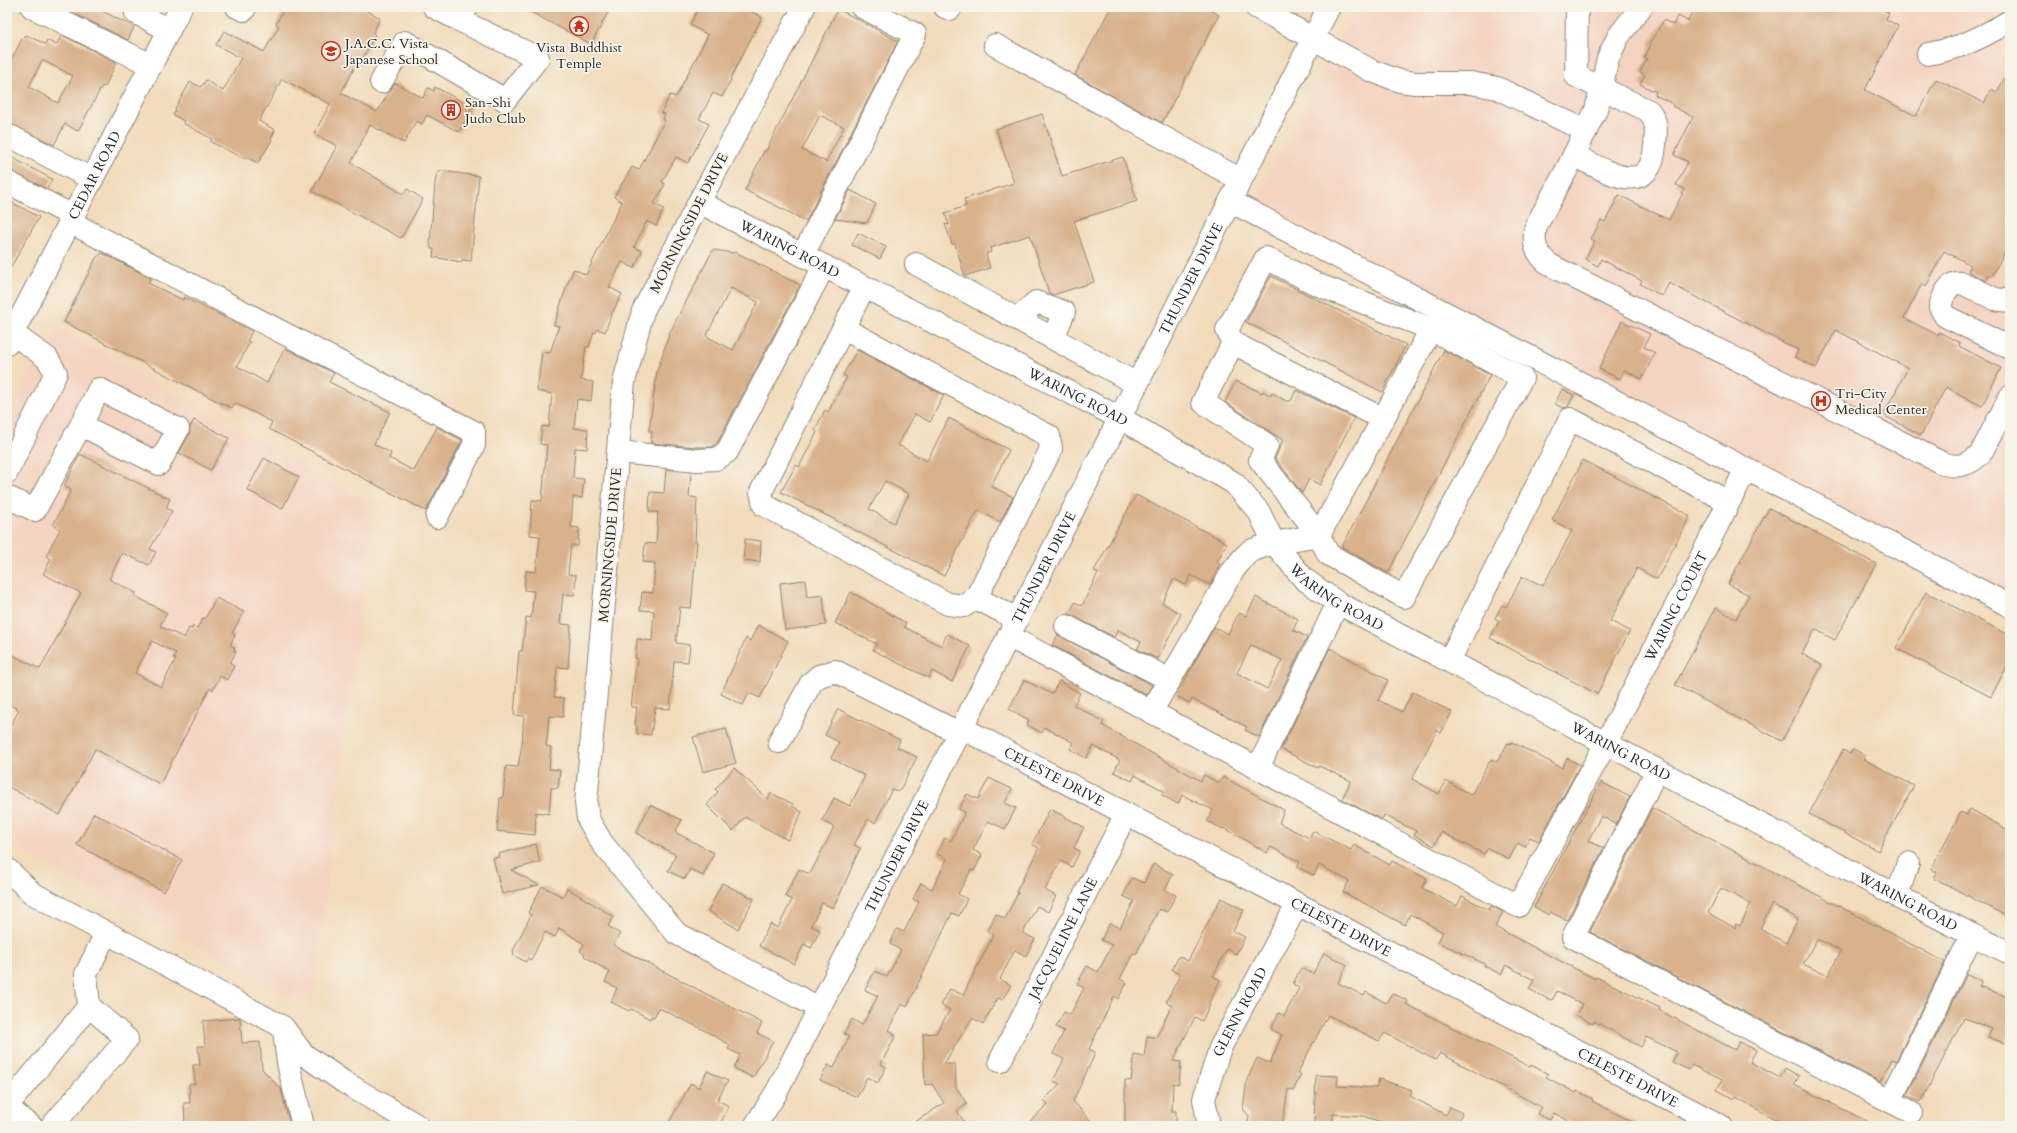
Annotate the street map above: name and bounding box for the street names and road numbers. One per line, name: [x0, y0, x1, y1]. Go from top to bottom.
street label: CEDAR ROAD: [63, 128, 125, 223]
street label: MORNINGSIDE DRIVE: [645, 149, 733, 296]
street label: WARING ROAD: [736, 215, 843, 282]
street label: THUNDER DRIVE: [1154, 219, 1227, 338]
street label: WARING ROAD: [1024, 362, 1131, 430]
street label: MORNINGSIDE DRIVE: [594, 467, 626, 623]
street label: THUNDER DRIVE: [1007, 508, 1080, 627]
street label: WARING COURT: [1639, 548, 1712, 665]
street label: WARING ROAD: [1285, 558, 1387, 635]
street label: WARING ROAD: [1567, 717, 1674, 785]
street label: CELESTE DRIVE: [1001, 742, 1108, 811]
street label: THUNDER DRIVE: [860, 796, 933, 915]
street label: WARING ROAD: [1854, 867, 1961, 935]
street label: JACQUELINE LANE: [1023, 874, 1102, 1004]
street label: CELESTE DRIVE: [1287, 893, 1395, 961]
street label: GLENN ROAD: [1208, 964, 1271, 1059]
street label: CELESTE DRIVE: [1574, 1043, 1682, 1112]

